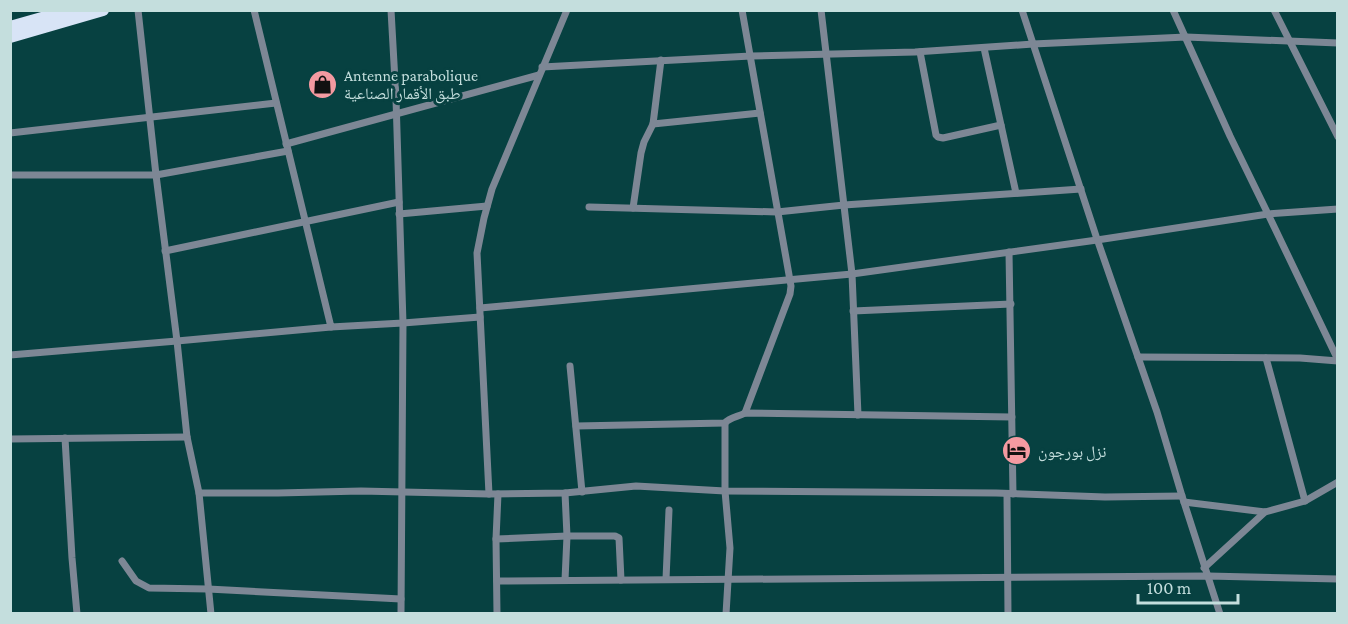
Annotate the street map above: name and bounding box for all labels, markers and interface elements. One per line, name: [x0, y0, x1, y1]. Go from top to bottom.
place label: Antenne parabolique طبق الأقمار الصناعية: [344, 67, 478, 104]
shop icon: Antenne parabolique طبق الأقمار الصناعية: [307, 68, 339, 100]
hotel icon: نزل بورجون: [1001, 435, 1033, 467]
place label: نزل بورجون: [1038, 443, 1107, 462]
scale bar: [1138, 567, 1238, 605]
text: 100 m: [1147, 578, 1192, 598]

